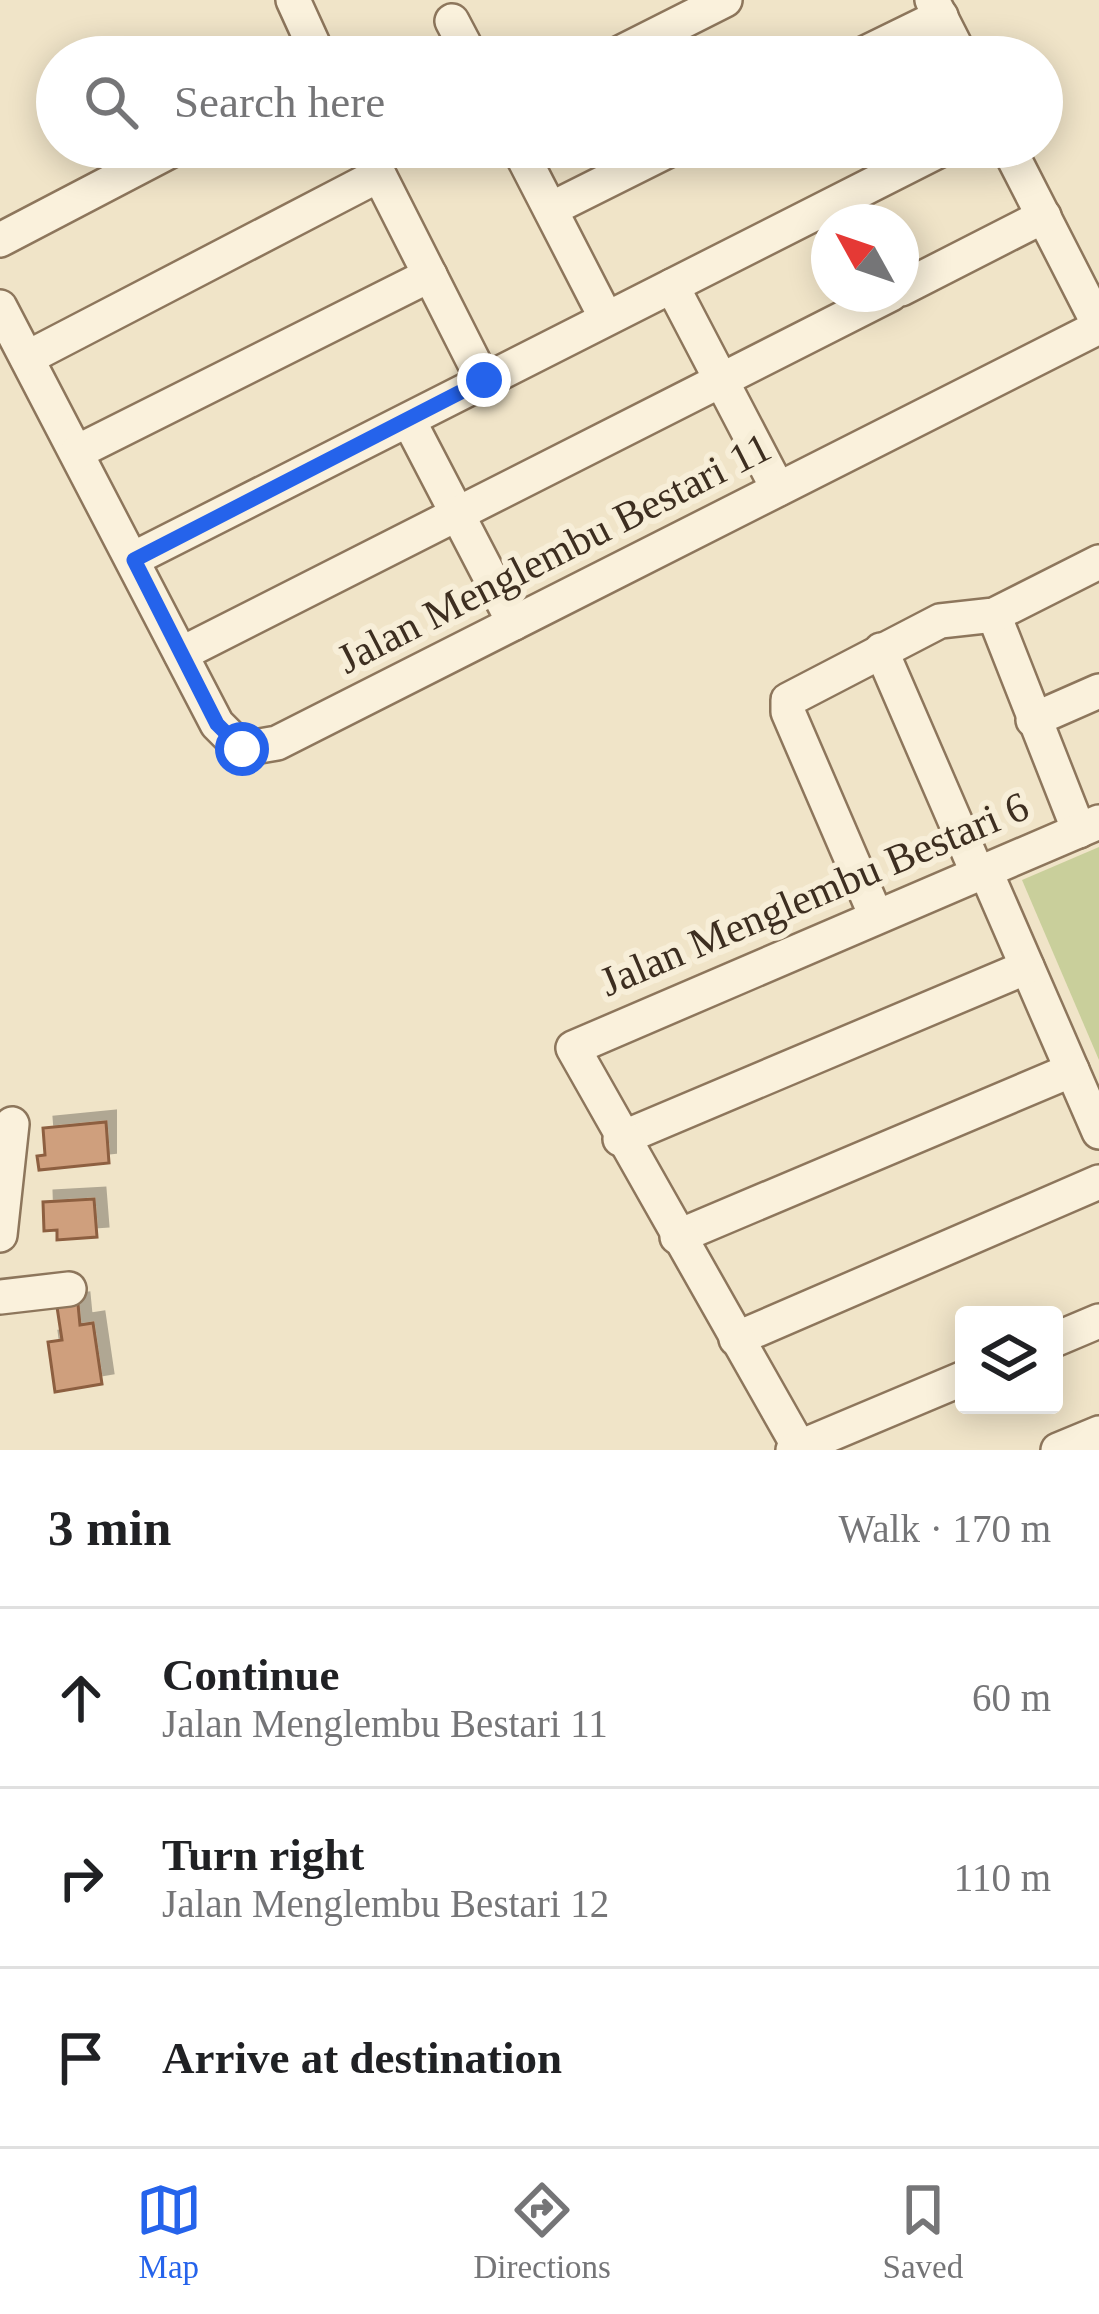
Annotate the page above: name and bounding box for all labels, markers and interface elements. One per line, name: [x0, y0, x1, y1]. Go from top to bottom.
search box: [36, 36, 1063, 168]
icon: search: [78, 69, 144, 135]
text: Search here: [174, 77, 385, 127]
north arrow: [811, 204, 919, 312]
route end: [457, 353, 511, 407]
street label: Jalan Menglembu Bestari 11: [330, 424, 778, 682]
route start: [215, 722, 269, 776]
street label: Jalan Menglembu Bestari 6: [593, 783, 1035, 1005]
map controls: [955, 1306, 1063, 1414]
button: layers: [955, 1306, 1063, 1414]
text: 3 min: [48, 1500, 171, 1556]
text: Walk · 170 m: [839, 1507, 1051, 1550]
text: Continue: [162, 1650, 340, 1700]
icon: ahead: [48, 1665, 114, 1731]
text: 60 m: [972, 1676, 1051, 1719]
text: Jalan Menglembu Bestari 11: [162, 1702, 608, 1745]
text: Turn right: [162, 1830, 364, 1880]
icon: right: [48, 1845, 114, 1911]
text: 110 m: [954, 1856, 1051, 1899]
text: Jalan Menglembu Bestari 12: [162, 1882, 609, 1925]
icon: arrive: [48, 2025, 114, 2091]
text: Arrive at destination: [162, 2033, 562, 2083]
tab: Map: [136, 2177, 202, 2286]
tab: Directions: [473, 2177, 611, 2286]
tab: Saved: [883, 2177, 963, 2286]

